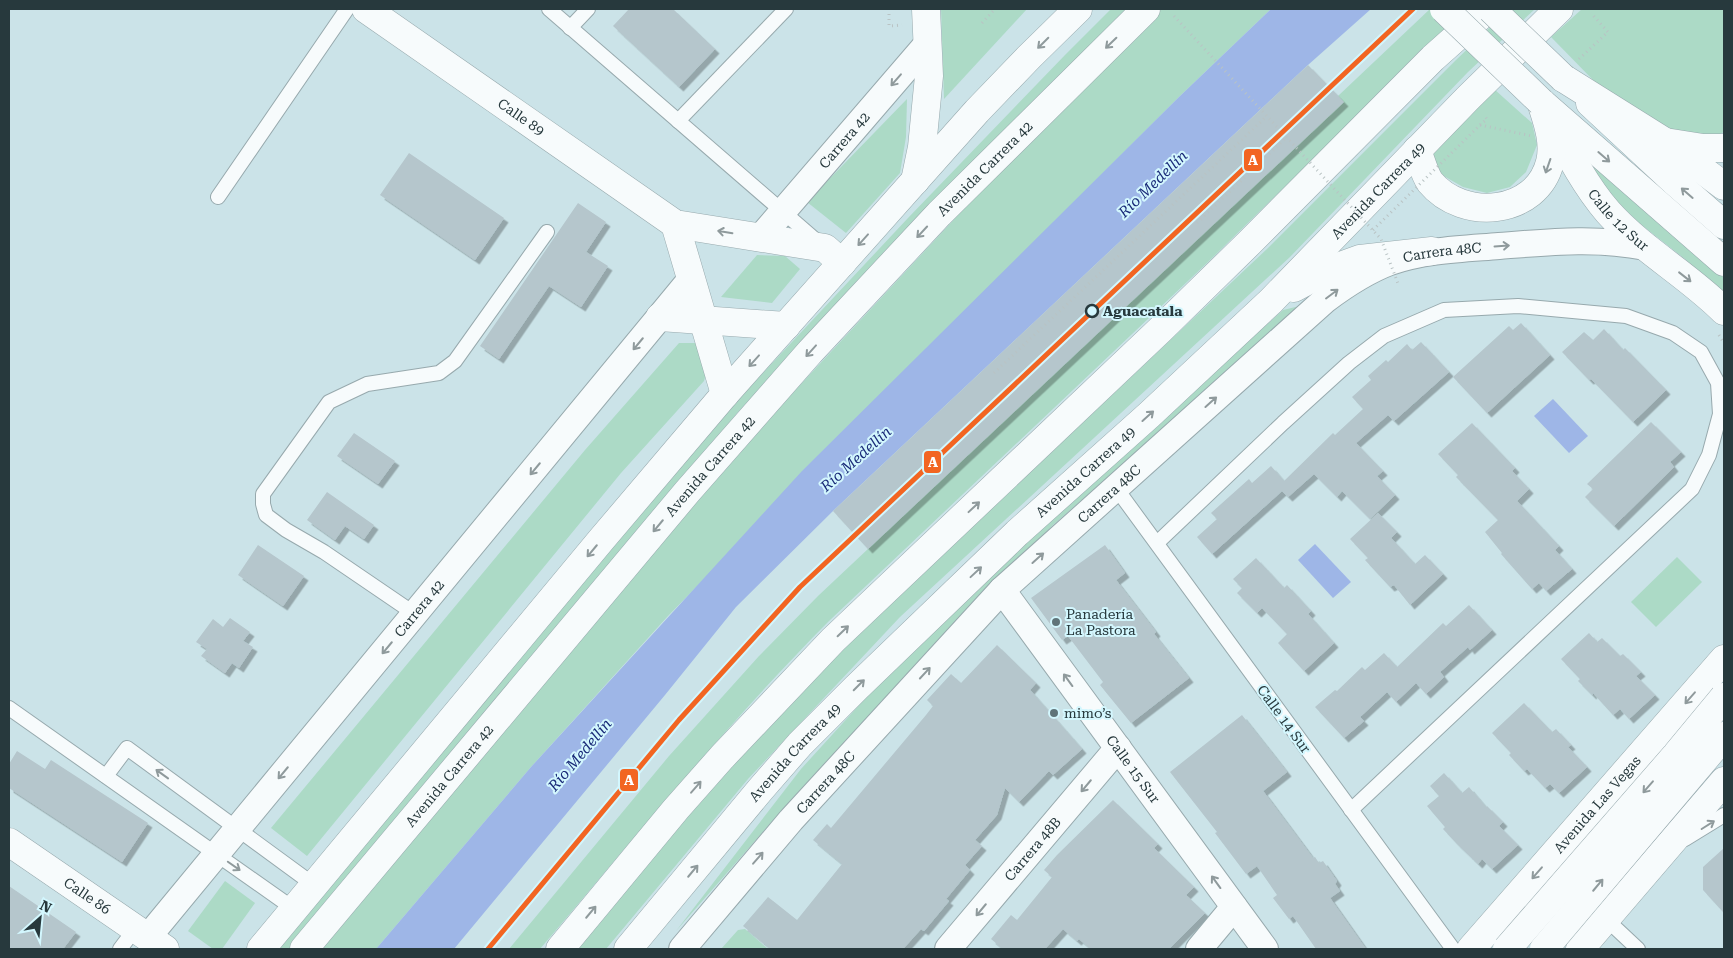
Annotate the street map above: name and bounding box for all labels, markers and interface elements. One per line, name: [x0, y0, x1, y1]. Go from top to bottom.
one-way arrow: [1105, 36, 1117, 48]
one-way arrow: [1037, 37, 1050, 49]
one-way arrow: [890, 74, 901, 87]
street label: Calle 89: [495, 95, 548, 139]
street label: Carrera 42: [816, 109, 873, 172]
street label: Avenida Carrera 42: [934, 118, 1036, 219]
street label: Avenida Carrera 49: [1328, 139, 1428, 242]
water label: Río Medellín: [1114, 147, 1191, 222]
line badge: A: [1243, 148, 1263, 172]
one-way arrow: [1598, 151, 1611, 163]
text: A: [1248, 152, 1258, 168]
one-way arrow: [1543, 158, 1552, 174]
street label: Calle 12 Sur: [1585, 186, 1652, 254]
one-way arrow: [1681, 187, 1694, 199]
one-way arrow: [916, 226, 928, 239]
one-way arrow: [717, 227, 733, 237]
one-way arrow: [857, 234, 869, 247]
street label: Carrera 48C: [1401, 239, 1482, 266]
one-way arrow: [1494, 241, 1510, 250]
one-way arrow: [1678, 271, 1691, 282]
one-way arrow: [1326, 289, 1339, 300]
place label: Aguacatala: [1103, 303, 1183, 319]
marker: Aguacatala: [1085, 304, 1099, 318]
one-way arrow: [633, 337, 644, 350]
one-way arrow: [805, 345, 817, 358]
one-way arrow: [749, 355, 760, 368]
one-way arrow: [1205, 396, 1218, 408]
one-way arrow: [1142, 410, 1155, 421]
street label: Avenida Carrera 42: [662, 413, 758, 519]
water label: Río Medellín: [816, 423, 895, 496]
street label: Avenida Carrera 49: [1032, 423, 1138, 520]
line badge: A: [923, 450, 942, 474]
text: A: [928, 454, 938, 470]
street label: Carrera 48C: [1074, 461, 1144, 526]
one-way arrow: [529, 462, 540, 475]
one-way arrow: [968, 501, 980, 513]
one-way arrow: [653, 519, 664, 532]
one-way arrow: [586, 544, 597, 557]
one-way arrow: [1032, 552, 1045, 564]
one-way arrow: [970, 566, 982, 578]
street label: Carrera 42: [391, 577, 447, 640]
place label: Panadería La Pastora: [1066, 606, 1136, 638]
marker: Panadería La Pastora: [1050, 616, 1062, 628]
one-way arrow: [837, 625, 850, 637]
one-way arrow: [381, 641, 392, 654]
one-way arrow: [920, 666, 931, 679]
one-way arrow: [1063, 673, 1073, 687]
one-way arrow: [853, 679, 865, 691]
street label: Calle 14 Sur: [1254, 682, 1314, 756]
one-way arrow: [1684, 692, 1696, 705]
street label: Avenida Carrera 49: [746, 700, 844, 805]
place label: mimo’s: [1064, 705, 1112, 721]
marker: mimo’s: [1048, 707, 1060, 719]
water label: Río Medellín: [544, 715, 615, 796]
street label: Avenida Carrera 42: [402, 722, 496, 830]
street label: Calle 15 Sur: [1103, 732, 1163, 806]
street label: Carrera 48C: [793, 748, 858, 817]
street label: Avenida Las Vegas: [1551, 752, 1644, 856]
one-way arrow: [278, 767, 289, 780]
one-way arrow: [156, 768, 169, 779]
line badge: A: [619, 768, 639, 792]
text: A: [624, 772, 634, 788]
one-way arrow: [1081, 779, 1092, 792]
one-way arrow: [690, 780, 701, 793]
one-way arrow: [1642, 781, 1654, 794]
street label: Carrera 48B: [1001, 814, 1064, 884]
one-way arrow: [1701, 819, 1715, 829]
one-way arrow: [752, 852, 764, 865]
one-way arrow: [227, 861, 241, 871]
one-way arrow: [687, 865, 698, 878]
one-way arrow: [1531, 867, 1543, 880]
street label: Calle 86: [61, 874, 114, 917]
one-way arrow: [1211, 875, 1221, 889]
one-way arrow: [1592, 879, 1603, 892]
north arrow: [15, 893, 65, 943]
text: N: [37, 897, 55, 916]
one-way arrow: [976, 903, 987, 916]
one-way arrow: [586, 905, 597, 918]

